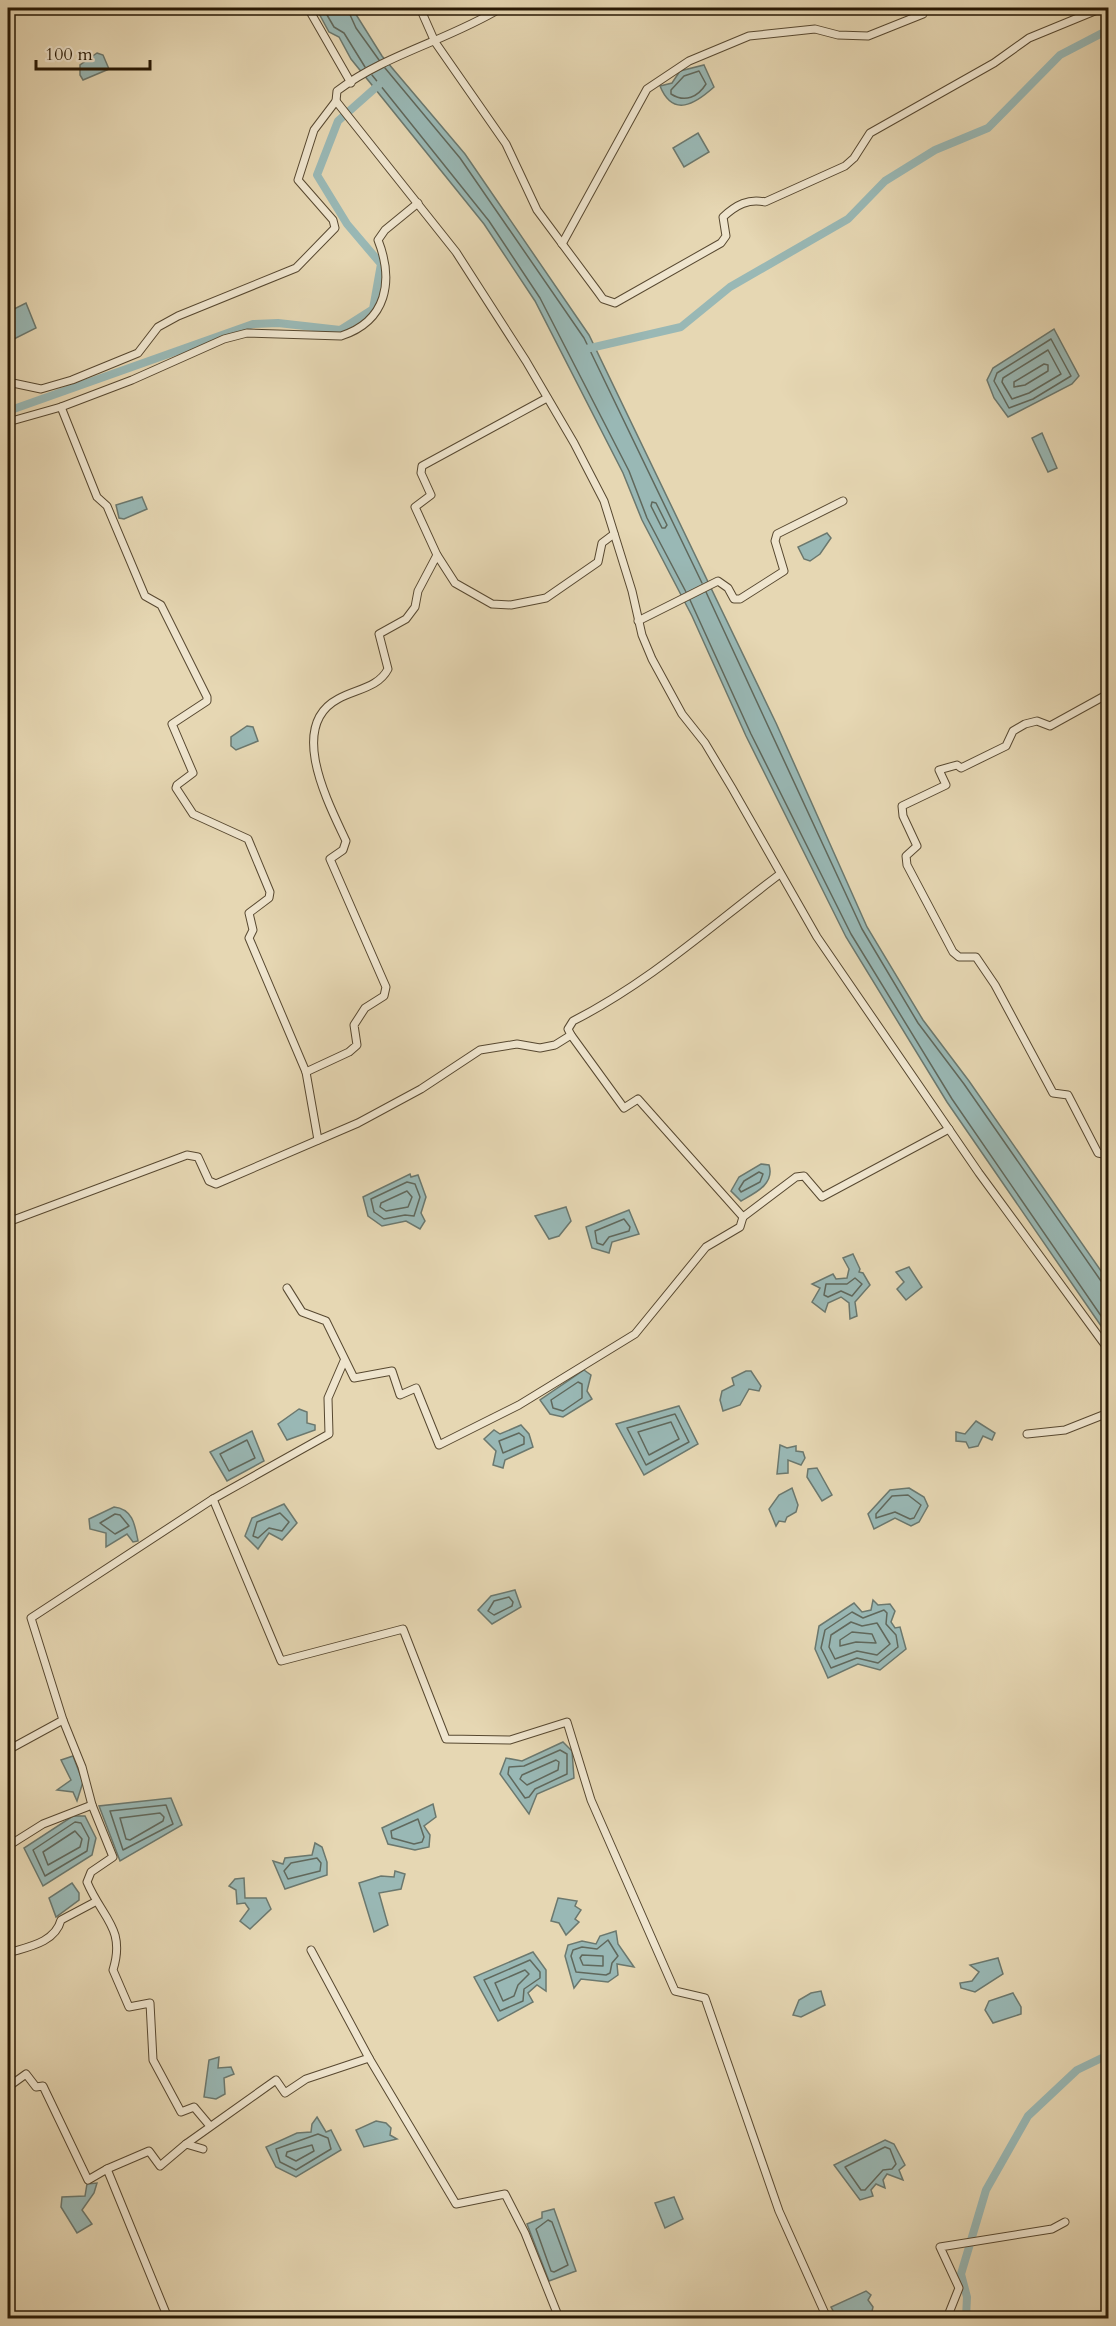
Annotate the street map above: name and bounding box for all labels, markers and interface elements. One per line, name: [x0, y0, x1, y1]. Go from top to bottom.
scale bar: [36, 33, 150, 71]
text: 100 m: [45, 42, 93, 67]

